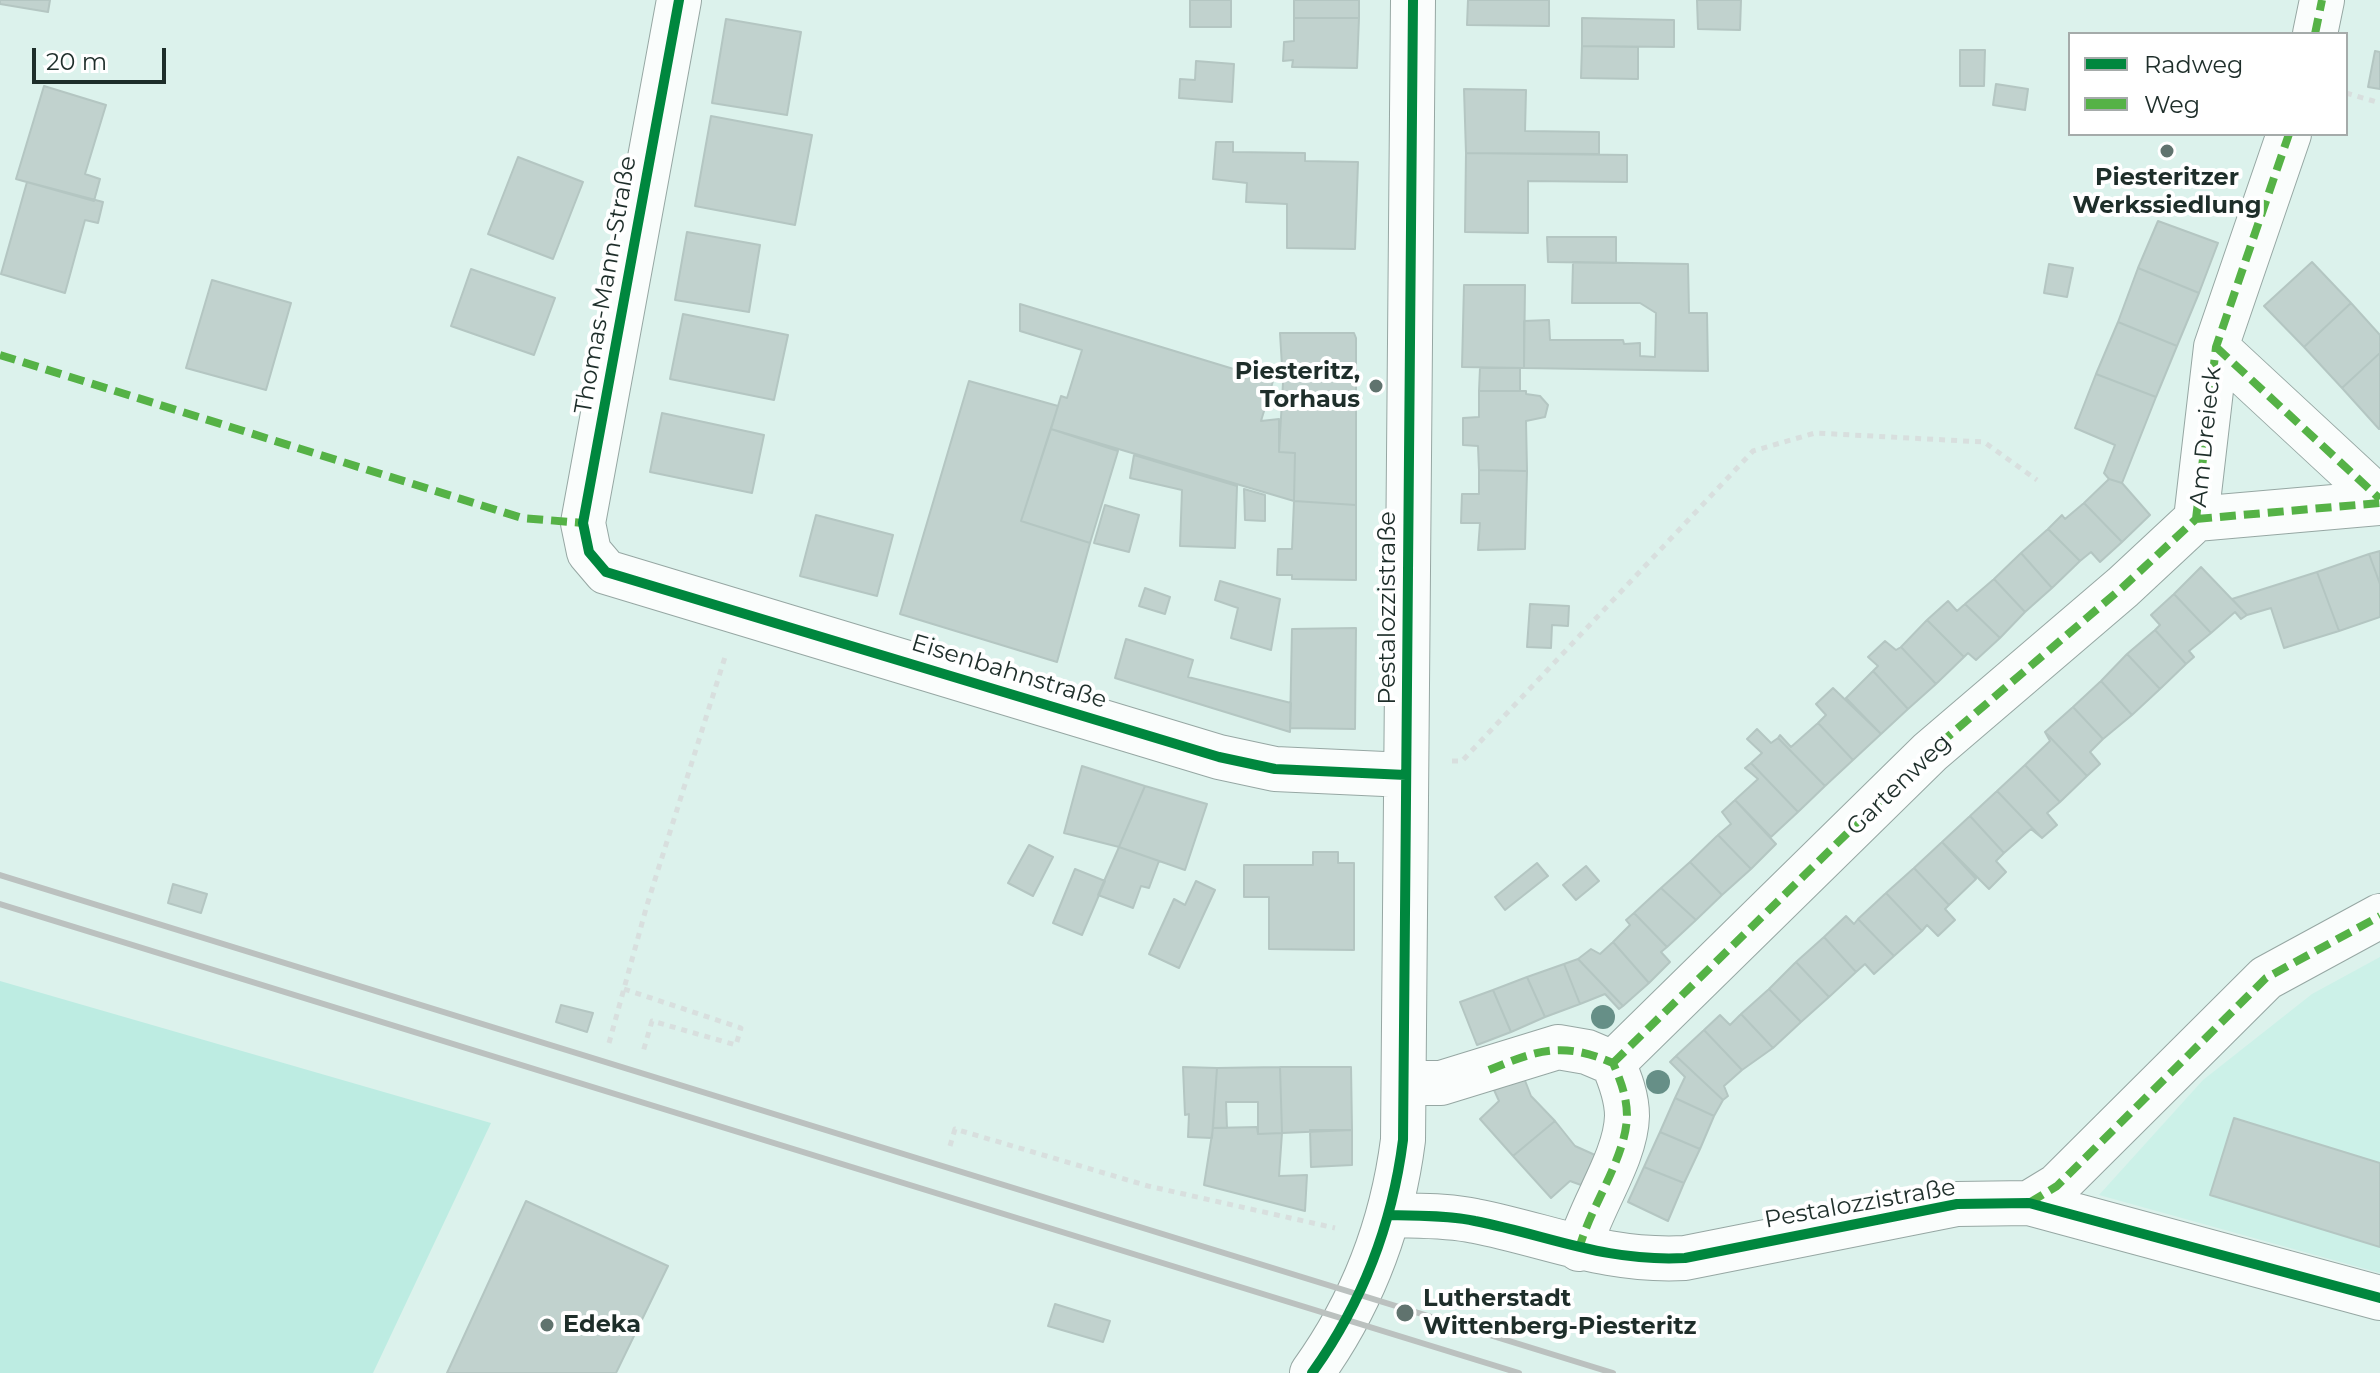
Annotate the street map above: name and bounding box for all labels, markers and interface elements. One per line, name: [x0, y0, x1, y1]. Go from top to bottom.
scale bar: [36, 32, 170, 82]
legend: [2068, 32, 2348, 136]
text: 20 m: [46, 47, 107, 76]
text: Radweg: [2144, 50, 2243, 79]
text: Weg: [2144, 90, 2200, 119]
marker: Piesteritzer Werkssiedlung: [2158, 142, 2176, 160]
street label: Thomas-Mann-Straße: [569, 154, 643, 416]
place label: Piesteritzer Werkssiedlung: [2073, 164, 2261, 220]
place label: Piesteritz, Torhaus: [1235, 358, 1360, 414]
street label: Am Dreieck: [2184, 365, 2228, 509]
marker: Piesteritz, Torhaus: [1367, 377, 1385, 395]
street label: Pestalozzistraße: [1374, 511, 1402, 705]
street label: Eisenbahnstraße: [908, 629, 1110, 715]
street label: Gartenweg: [1841, 728, 1957, 842]
street label: Pestalozzistraße: [1762, 1173, 1958, 1235]
place label: Lutherstadt Wittenberg-Piesteritz: [1423, 1285, 1697, 1341]
marker: Lutherstadt Wittenberg-Piesteritz: [1394, 1302, 1416, 1324]
place label: Edeka: [563, 1311, 641, 1339]
marker: Edeka: [538, 1316, 556, 1334]

